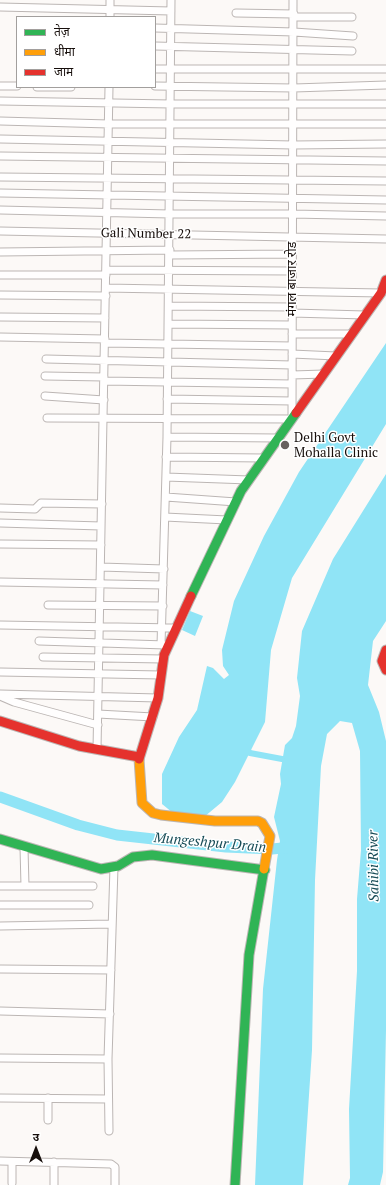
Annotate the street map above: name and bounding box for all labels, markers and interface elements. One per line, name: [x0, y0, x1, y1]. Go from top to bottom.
legend: [16, 16, 156, 88]
text: तेज़: [54, 24, 70, 39]
text: धीमा: [54, 44, 75, 59]
text: जाम: [54, 64, 73, 79]
street label: Gali Number 22: [101, 225, 191, 243]
street label: मंगल बाजार रोड: [284, 242, 300, 316]
place label: Delhi Govt Mohalla Clinic: [294, 430, 378, 461]
marker: Delhi Govt Mohalla Clinic: [279, 439, 291, 451]
water label: Mungeshpur Drain: [153, 830, 267, 856]
water label: Sahibi River: [365, 830, 383, 902]
north arrow: [16, 1129, 56, 1169]
text: उ: [33, 1130, 39, 1144]

